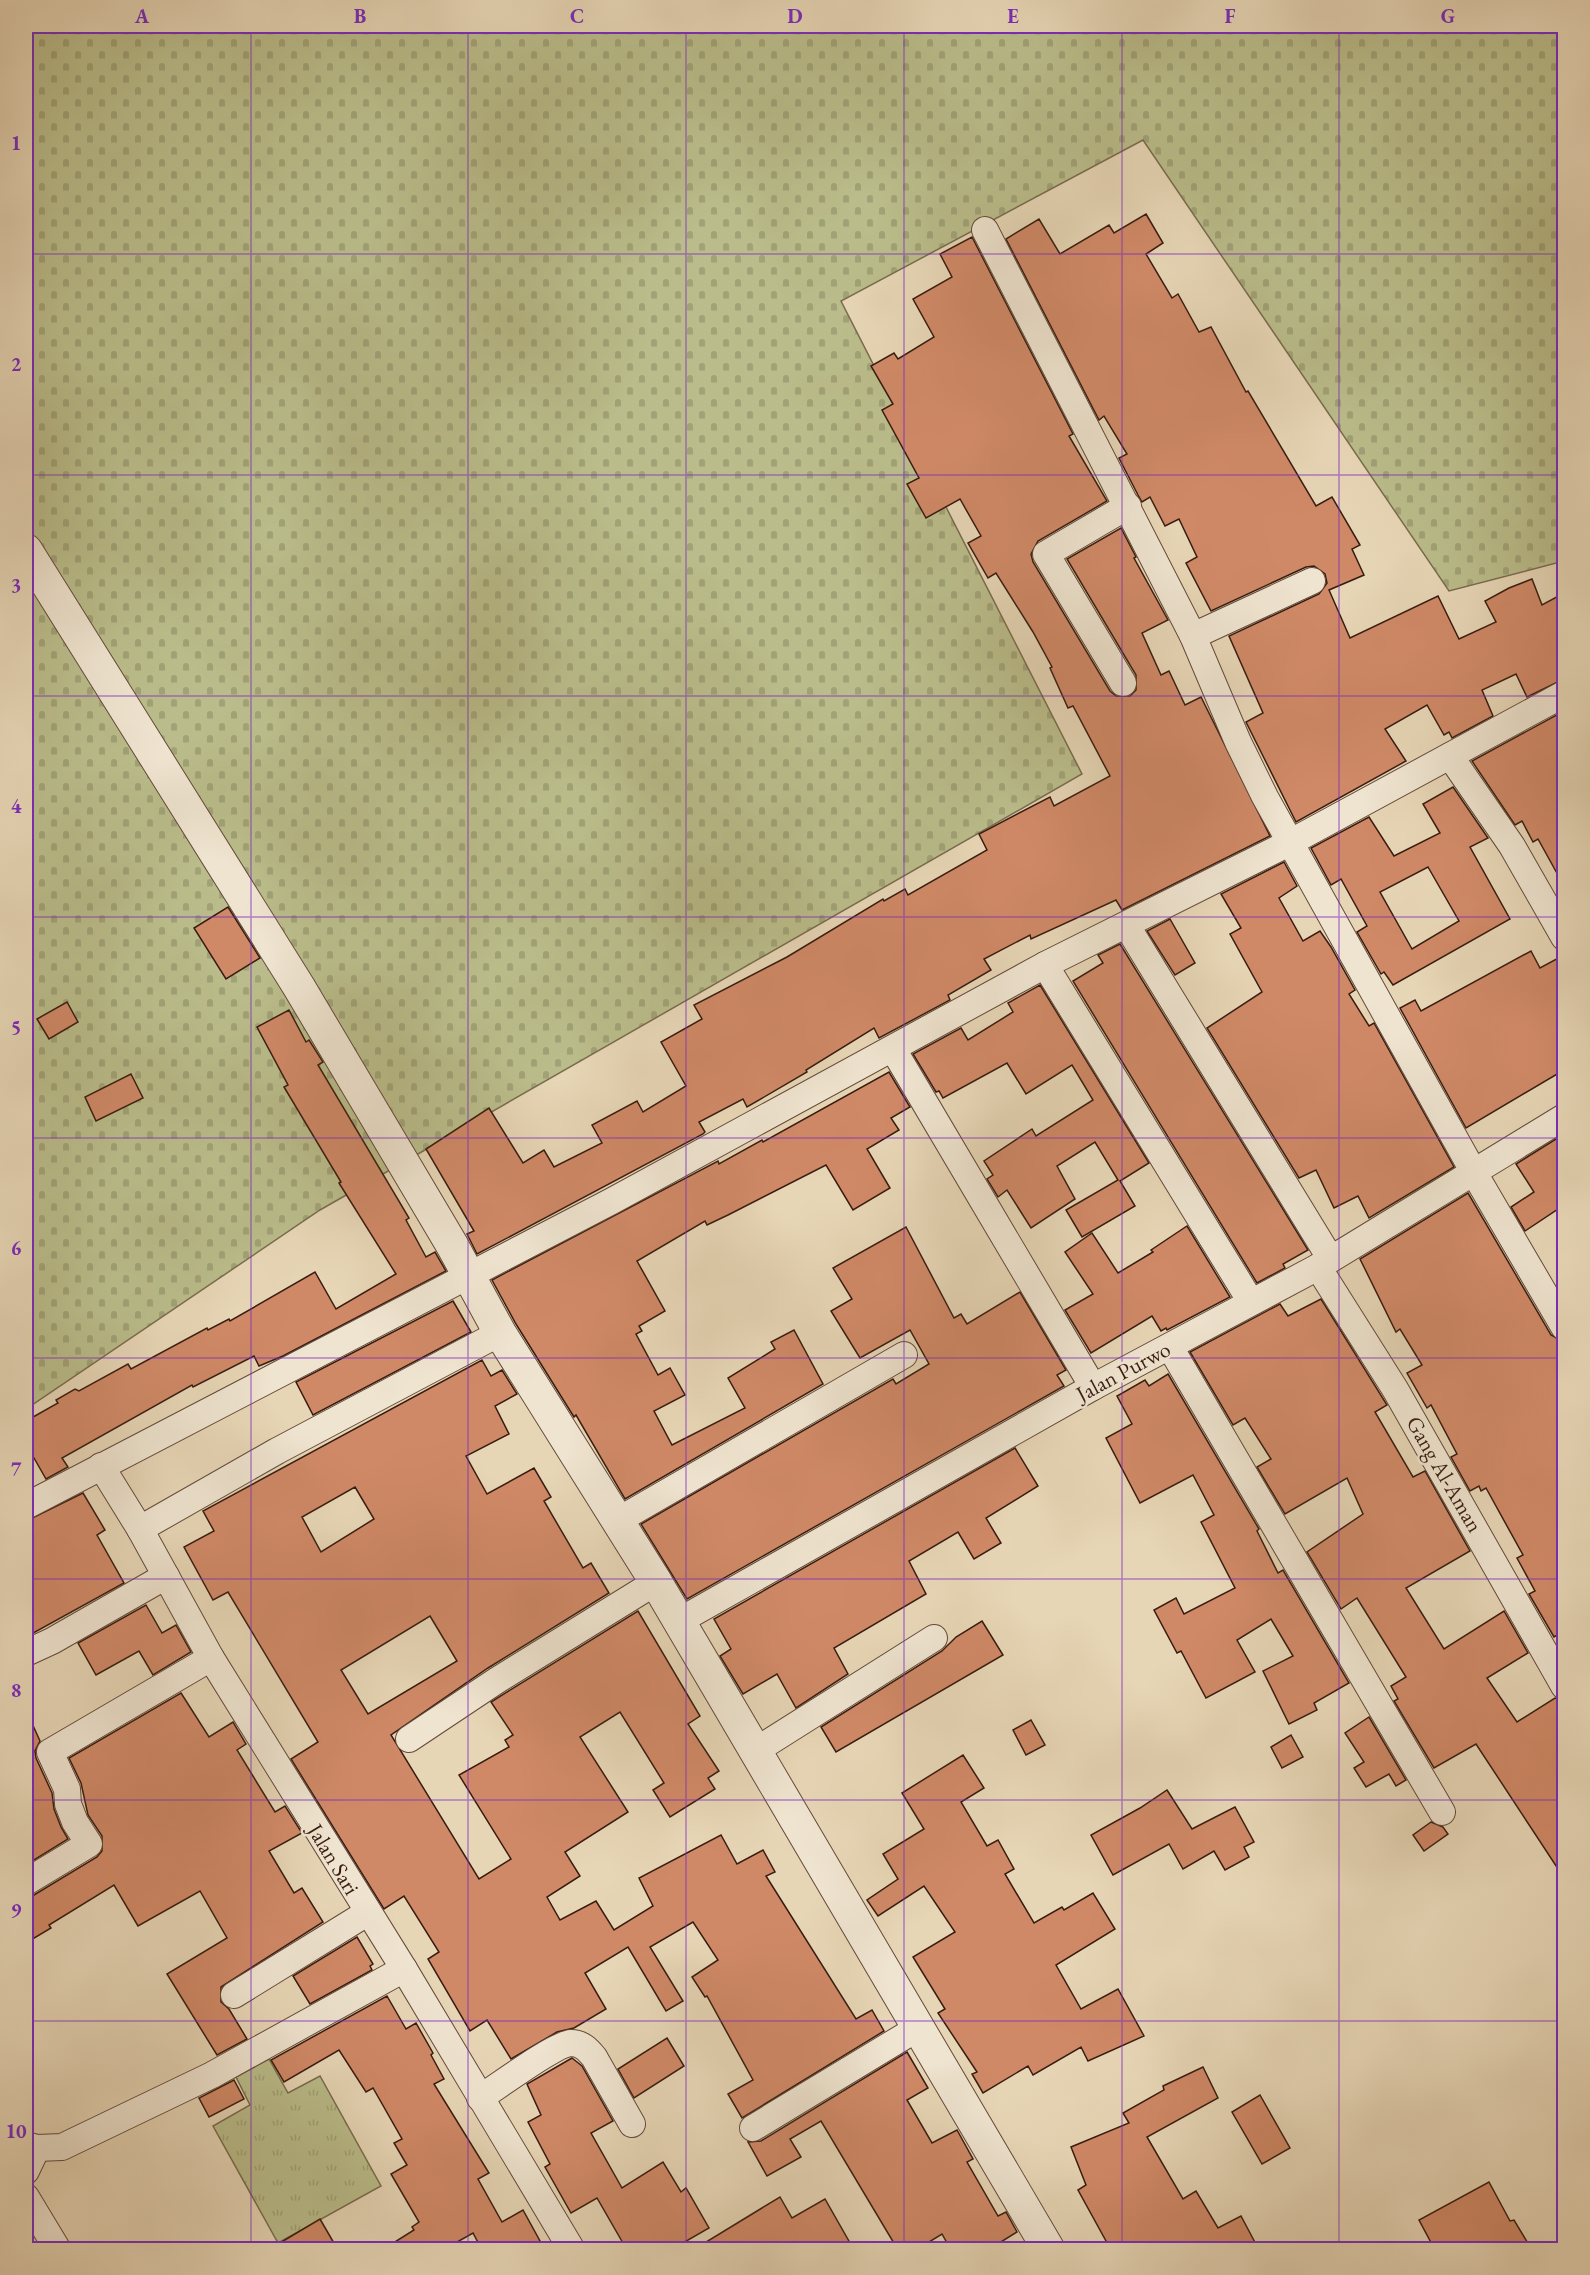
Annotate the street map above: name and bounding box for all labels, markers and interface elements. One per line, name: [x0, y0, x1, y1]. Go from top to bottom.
text: A: [134, 3, 150, 29]
text: B: [354, 3, 366, 29]
text: C: [570, 3, 584, 29]
text: D: [787, 3, 803, 29]
text: E: [1007, 3, 1019, 29]
text: F: [1225, 3, 1236, 29]
text: G: [1441, 3, 1455, 29]
text: 1: [11, 130, 21, 156]
text: 2: [11, 351, 22, 377]
text: 3: [11, 572, 21, 598]
text: 4: [11, 793, 22, 819]
text: 5: [11, 1014, 21, 1040]
text: 6: [11, 1235, 22, 1261]
street label: Jalan Purwo: [1069, 1334, 1176, 1409]
street label: Gang Al-Aman: [1400, 1411, 1490, 1538]
text: 7: [11, 1456, 22, 1482]
text: 8: [11, 1677, 21, 1703]
street label: Jalan Sari: [300, 1817, 366, 1900]
text: 9: [11, 1897, 22, 1923]
text: 10: [5, 2118, 27, 2144]

